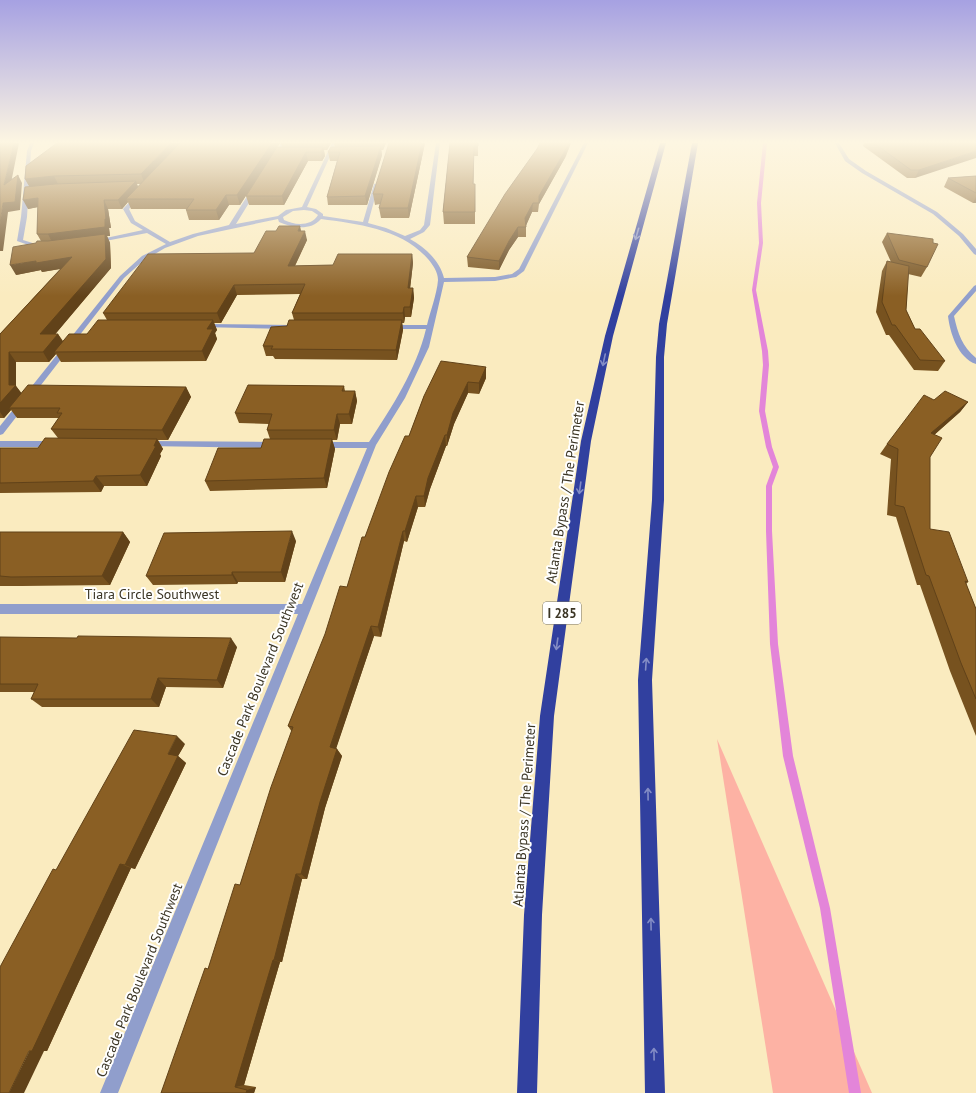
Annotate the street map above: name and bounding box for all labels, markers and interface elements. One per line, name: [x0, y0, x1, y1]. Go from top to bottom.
one-way arrow: [633, 228, 640, 241]
one-way arrow: [600, 353, 608, 366]
street label: Atlanta Bypass / The Perimeter: [542, 399, 588, 584]
one-way arrow: [576, 481, 584, 494]
street label: Cascade Park Boulevard Southwest: [213, 579, 307, 779]
street label: Tiara Circle Southwest: [85, 585, 219, 603]
road number: I 285: [543, 602, 581, 624]
one-way arrow: [553, 637, 561, 650]
one-way arrow: [643, 658, 650, 671]
street label: Atlanta Bypass / The Perimeter: [509, 722, 539, 907]
one-way arrow: [644, 788, 652, 801]
street label: Cascade Park Boulevard Southwest: [92, 880, 186, 1080]
one-way arrow: [647, 918, 655, 931]
one-way arrow: [650, 1048, 658, 1061]

